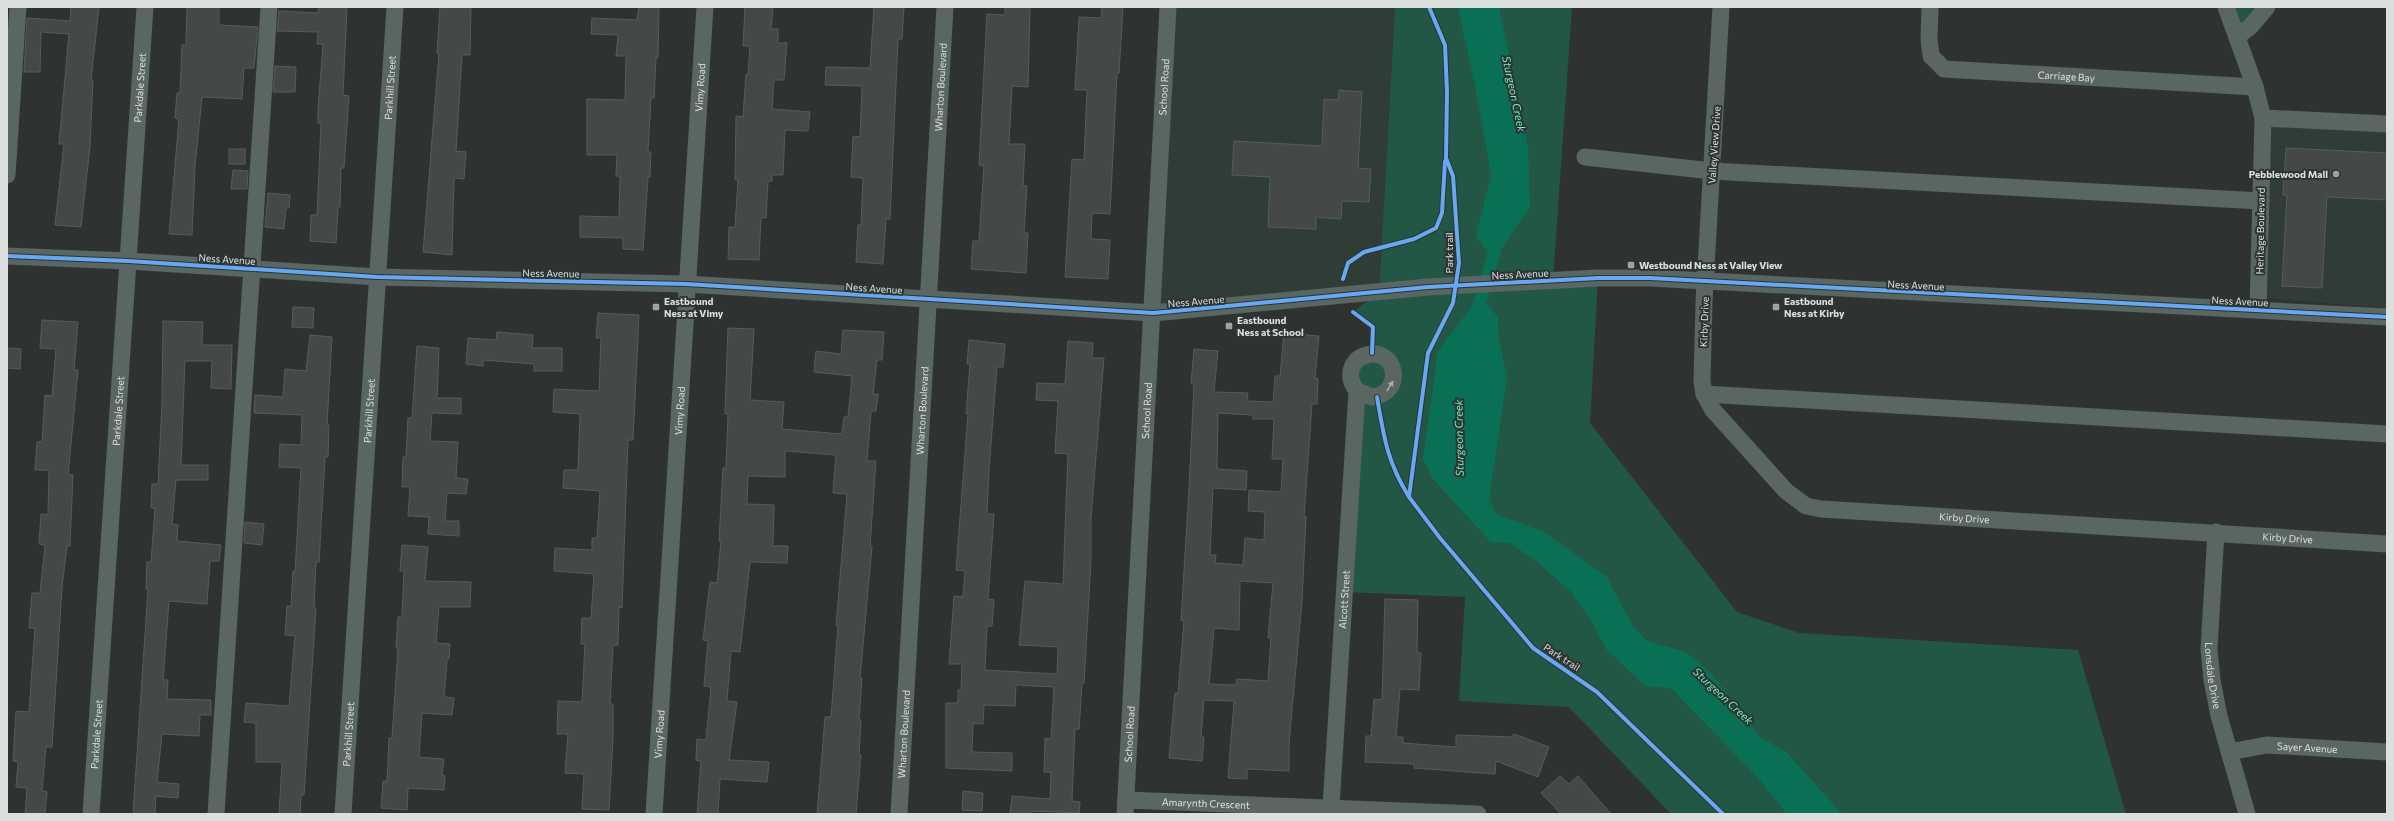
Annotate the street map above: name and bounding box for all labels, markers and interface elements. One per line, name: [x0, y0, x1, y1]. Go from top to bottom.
street label: Wharton Boulevard: [932, 42, 949, 132]
street label: Parkdale Street: [131, 52, 148, 123]
street label: Parkhill Street: [382, 55, 398, 120]
water label: Sturgeon Creek: [1500, 55, 1529, 134]
street label: School Road: [1156, 58, 1171, 115]
street label: Vimy Road: [692, 63, 707, 112]
street label: Carriage Bay: [2037, 68, 2095, 84]
street label: Valley View Drive: [1705, 106, 1723, 184]
place label: Pebblewood Mall: [2249, 168, 2328, 180]
marker: Pebblewood Mall: [2331, 169, 2341, 179]
street label: Heritage Boulevard: [2253, 187, 2267, 274]
street label: Park trail: [1443, 232, 1455, 274]
street label: Ness Avenue: [198, 251, 256, 267]
place label: Westbound Ness at Valley View: [1639, 259, 1783, 271]
marker: Westbound Ness at Valley View: [1626, 260, 1636, 270]
street label: Ness Avenue: [522, 267, 580, 279]
street label: Ness Avenue: [1491, 267, 1549, 281]
street label: Ness Avenue: [1887, 278, 1945, 292]
street label: Ness Avenue: [845, 280, 903, 296]
street label: Ness Avenue: [1167, 293, 1225, 309]
street label: Ness Avenue: [2211, 294, 2269, 308]
place label: Eastbound Ness at Vimy: [664, 295, 724, 319]
place label: Eastbound Ness at Kirby: [1784, 295, 1845, 319]
street label: Kirby Drive: [1697, 297, 1711, 347]
marker: Eastbound Ness at Vimy: [651, 302, 661, 312]
marker: Eastbound Ness at Kirby: [1771, 302, 1781, 312]
place label: Eastbound Ness at School: [1237, 314, 1304, 338]
marker: Eastbound Ness at School: [1224, 321, 1234, 331]
street label: Wharton Boulevard: [913, 366, 931, 455]
street label: Parkdale Street: [110, 376, 126, 446]
street label: Parkhill Street: [361, 378, 377, 443]
one-way arrow: [1386, 380, 1393, 392]
street label: School Road: [1139, 382, 1154, 439]
street label: Vimy Road: [672, 386, 687, 435]
water label: Sturgeon Creek: [1451, 398, 1466, 477]
street label: Kirby Drive: [1939, 510, 1990, 525]
street label: Kirby Drive: [2262, 530, 2313, 545]
street label: Alcott Street: [1336, 570, 1352, 629]
street label: Park trail: [1541, 641, 1583, 673]
street label: Lonsdale Drive: [2203, 642, 2223, 710]
water label: Sturgeon Creek: [1691, 665, 1757, 727]
street label: Wharton Boulevard: [895, 689, 912, 779]
street label: Parkdale Street: [88, 699, 105, 769]
street label: Parkhill Street: [340, 702, 356, 767]
street label: School Road: [1122, 705, 1137, 763]
street label: Vimy Road: [652, 709, 667, 759]
street label: Sayer Avenue: [2277, 740, 2338, 755]
street label: Amarynth Crescent: [1162, 795, 1250, 811]

